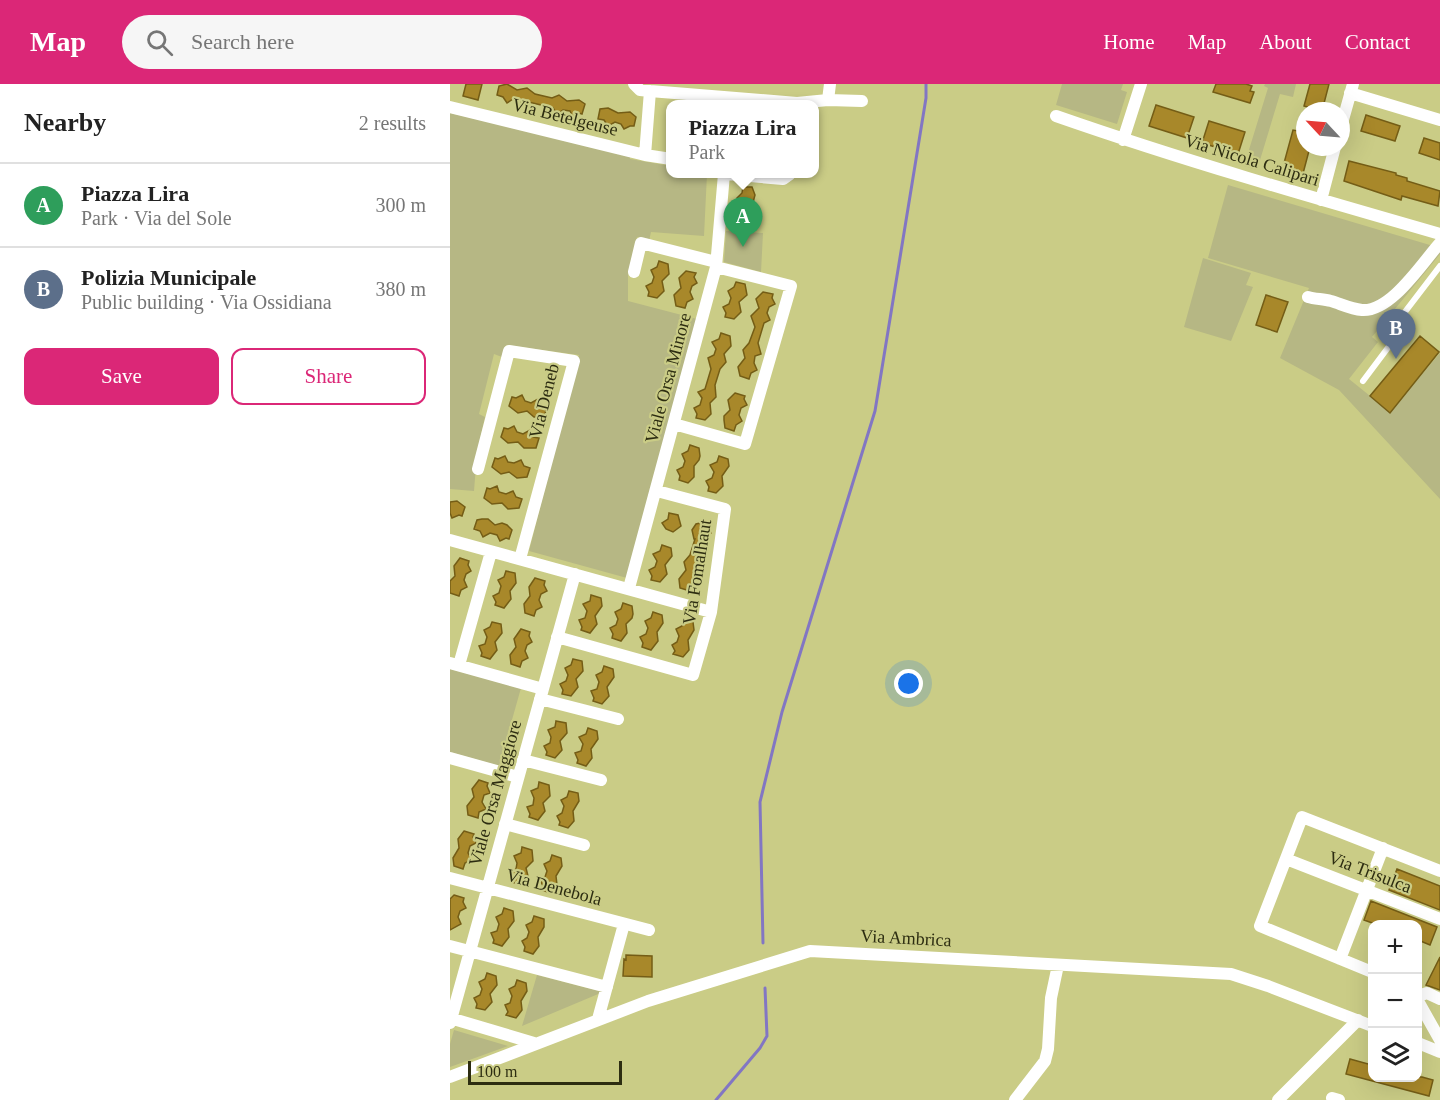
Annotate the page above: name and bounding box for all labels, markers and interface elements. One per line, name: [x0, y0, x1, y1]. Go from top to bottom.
search box: [122, 15, 542, 69]
text: Map: [30, 26, 86, 57]
icon: search: [143, 26, 176, 59]
text: Search here: [191, 29, 294, 54]
text: Home: [1103, 30, 1155, 54]
text: Map: [1188, 30, 1226, 54]
text: About: [1259, 30, 1312, 54]
text: Contact: [1345, 30, 1410, 54]
street label: Via Betelgeuse: [510, 94, 620, 140]
popup: [666, 100, 819, 178]
north arrow: [1296, 102, 1350, 156]
text: Nearby: [24, 108, 106, 137]
text: 2 results: [359, 112, 426, 134]
text: Piazza Lira: [688, 115, 797, 140]
street label: Via Nicola Calipari: [1182, 130, 1322, 190]
text: Park: [688, 141, 725, 163]
text: Piazza Lira: [81, 181, 189, 206]
text: A: [36, 194, 51, 216]
text: 300 m: [375, 194, 426, 216]
pin: A: [724, 198, 762, 247]
text: Park · Via del Sole: [81, 207, 232, 229]
text: Polizia Municipale: [81, 265, 256, 290]
text: B: [37, 278, 50, 300]
text: 380 m: [375, 278, 426, 300]
text: Public building · Via Ossidiana: [81, 291, 332, 313]
pin: B: [1376, 310, 1416, 359]
street label: Viale Orsa Minore: [641, 311, 695, 445]
button: Save: [24, 348, 219, 405]
button: Share: [231, 348, 426, 405]
street label: Via Deneb: [525, 362, 563, 440]
street label: Via Fomalhaut: [679, 518, 715, 626]
your location: [894, 669, 923, 698]
street label: Viale Orsa Maggiore: [465, 718, 525, 868]
street label: Via Trisulca: [1326, 847, 1414, 897]
street label: Via Denebola: [504, 865, 604, 909]
map controls: [1368, 920, 1422, 1082]
button: +: [1368, 920, 1422, 974]
street label: Via Ambrica: [860, 926, 952, 950]
button: −: [1368, 974, 1422, 1028]
button: layers: [1368, 1028, 1422, 1082]
scale bar: [468, 1058, 622, 1086]
text: 100 m: [477, 1063, 517, 1080]

